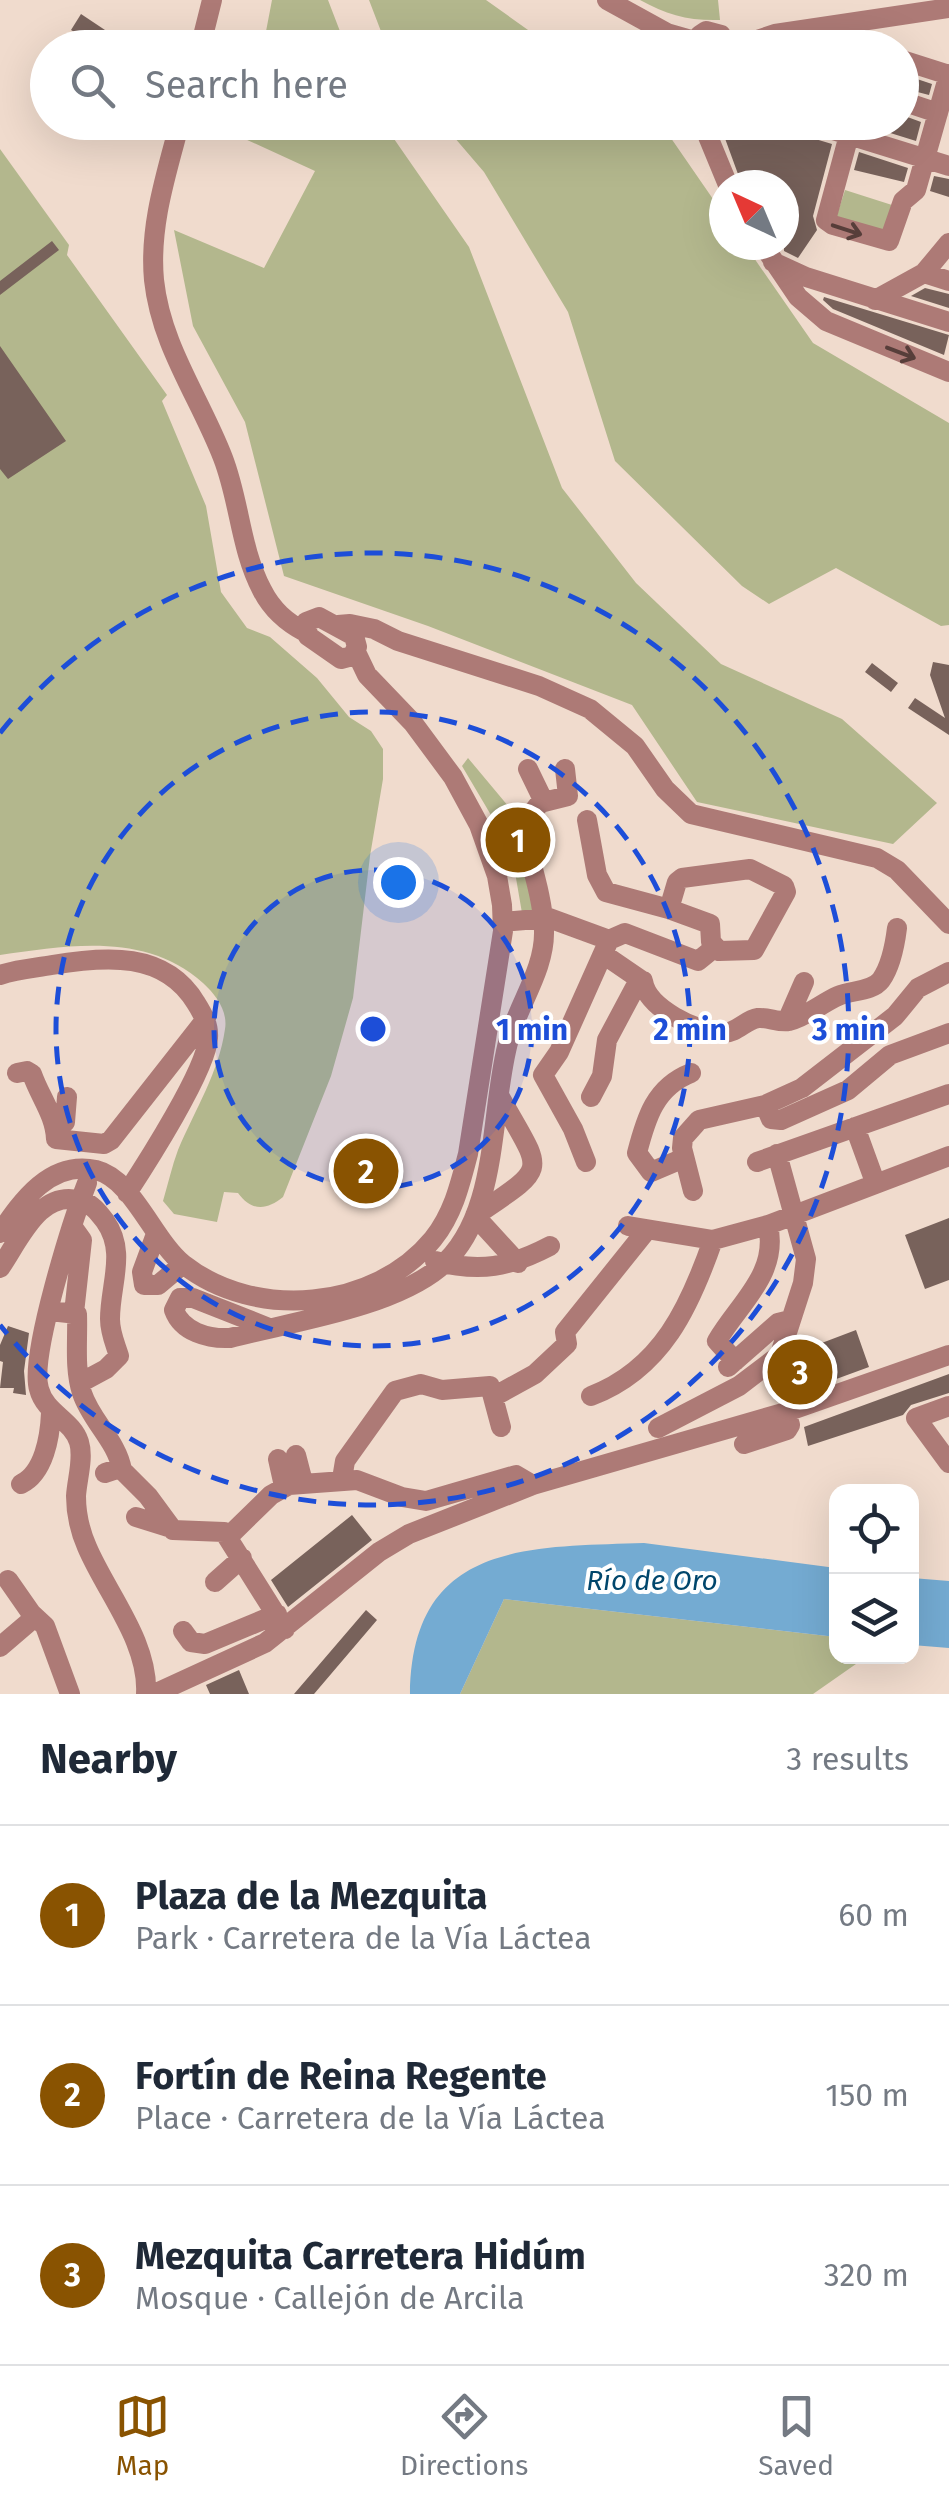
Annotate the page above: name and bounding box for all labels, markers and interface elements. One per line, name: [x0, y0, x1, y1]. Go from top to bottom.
search box: [30, 30, 919, 140]
icon: search: [65, 58, 120, 113]
text: Search here: [145, 62, 348, 108]
north arrow: [709, 170, 799, 260]
one-way arrow: [831, 222, 862, 240]
one-way arrow: [886, 346, 916, 364]
pin: 1: [486, 802, 550, 878]
your location: [373, 857, 424, 908]
centre of rings: [355, 1011, 391, 1047]
text: 1 min: [496, 1012, 568, 1048]
text: 2 min: [653, 1012, 727, 1048]
text: 3 min: [811, 1012, 886, 1048]
pin: 2: [334, 1134, 398, 1208]
pin: 3: [768, 1334, 832, 1410]
map controls: [829, 1484, 919, 1664]
button: locate: [829, 1484, 919, 1574]
water label: Río de Oro: [586, 1564, 718, 1597]
button: layers: [829, 1574, 919, 1664]
text: Nearby: [40, 1734, 177, 1784]
text: 3 results: [786, 1740, 909, 1778]
text: Plaza de la Mezquita: [135, 1873, 488, 1919]
text: 1: [65, 1896, 80, 1934]
text: 60 m: [838, 1896, 909, 1934]
text: Park · Carretera de la Vía Láctea: [135, 1919, 592, 1957]
text: Fortín de Reina Regente: [135, 2053, 547, 2099]
text: 2: [64, 2076, 81, 2114]
text: 150 m: [825, 2076, 909, 2114]
text: Place · Carretera de la Vía Láctea: [135, 2099, 606, 2137]
text: Mezquita Carretera Hidúm: [135, 2233, 586, 2279]
text: 3: [64, 2256, 81, 2294]
text: 320 m: [824, 2256, 909, 2294]
text: Mosque · Callejón de Arcila: [135, 2279, 525, 2317]
tab: Map: [115, 2389, 170, 2482]
tab: Directions: [400, 2389, 528, 2482]
tab: Saved: [758, 2389, 834, 2482]

